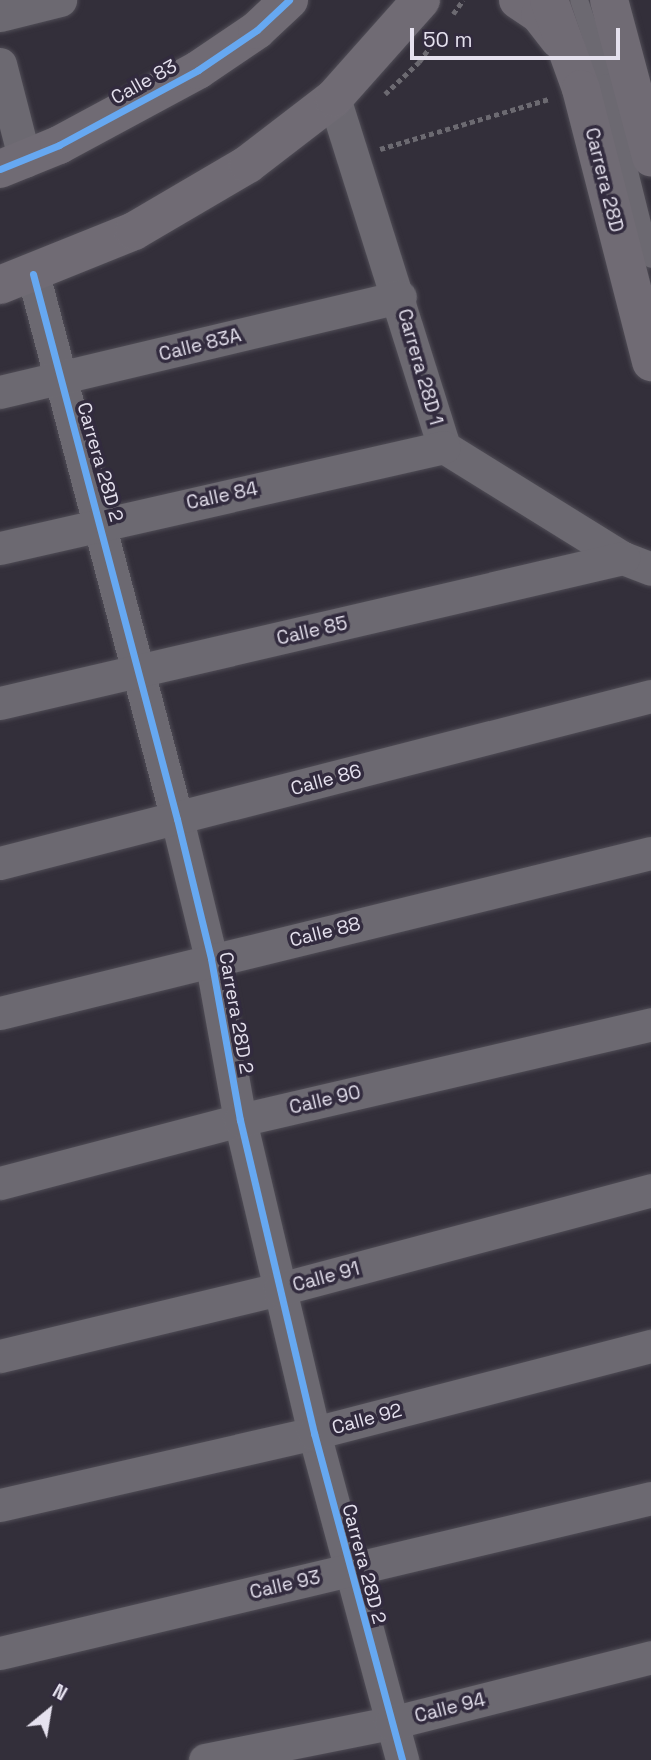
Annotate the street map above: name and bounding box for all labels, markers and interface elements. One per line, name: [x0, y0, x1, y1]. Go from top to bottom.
scale bar: [413, 14, 623, 58]
text: 50 m: [423, 26, 473, 53]
street label: Calle 83: [107, 55, 181, 109]
street label: Carrera 28D: [580, 125, 628, 235]
street label: Carrera 28D 1: [393, 306, 447, 428]
street label: Calle 83A: [157, 324, 243, 366]
street label: Carrera 28D 2: [72, 400, 128, 524]
street label: Calle 84: [184, 477, 260, 515]
street label: Calle 85: [274, 612, 350, 650]
street label: Calle 86: [288, 760, 364, 800]
street label: Calle 88: [287, 912, 363, 952]
street label: Carrera 28D 2: [214, 950, 258, 1076]
street label: Calle 90: [287, 1081, 363, 1119]
street label: Calle 91: [290, 1257, 362, 1297]
street label: Calle 92: [329, 1399, 405, 1439]
street label: Carrera 28D 2: [337, 1502, 391, 1626]
street label: Calle 93: [248, 1566, 322, 1604]
north arrow: [14, 1676, 84, 1746]
text: N: [48, 1678, 72, 1706]
street label: Calle 94: [412, 1688, 488, 1728]

